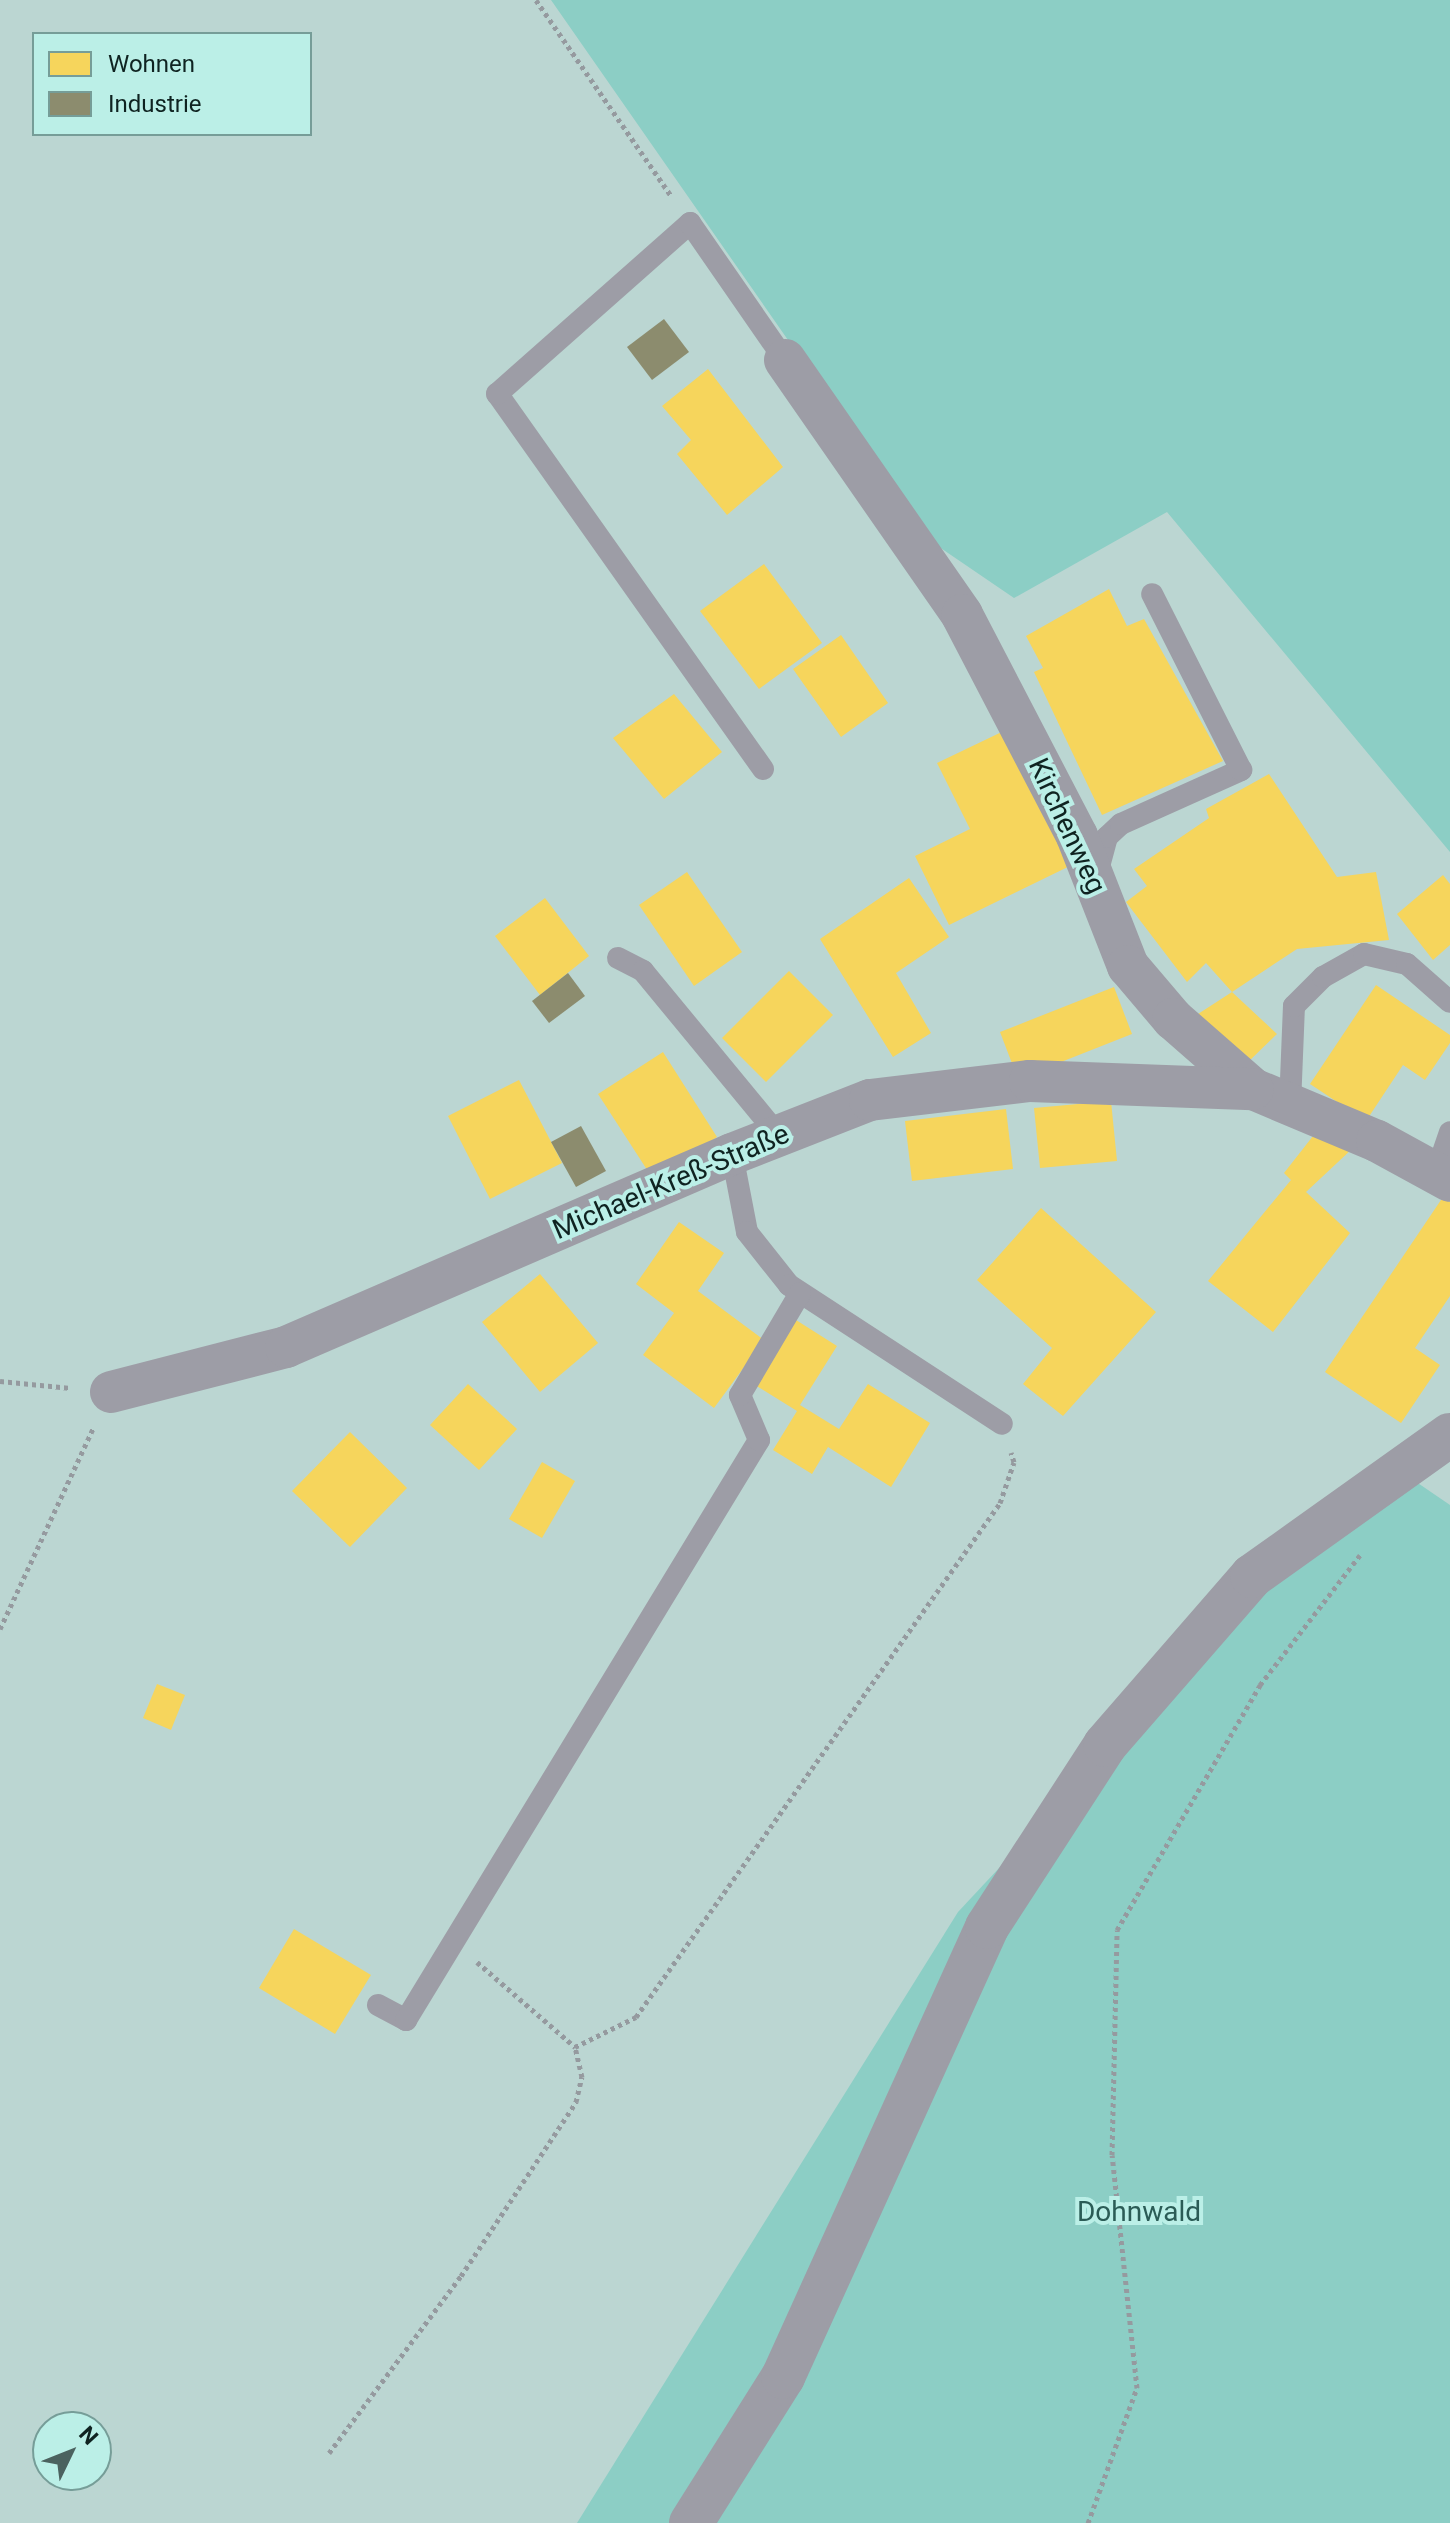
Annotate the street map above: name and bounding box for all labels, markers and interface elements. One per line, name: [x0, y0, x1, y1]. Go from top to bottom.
legend: [32, 32, 312, 136]
text: Wohnen: [108, 50, 195, 78]
text: Industrie: [108, 90, 201, 118]
street label: Kirchenweg: [1021, 753, 1113, 899]
street label: Michael-Kreß-Straße: [548, 1117, 794, 1247]
park label: Dohnwald: [1077, 2195, 1201, 2229]
north arrow: [32, 2411, 112, 2491]
text: N: [74, 2421, 103, 2450]

